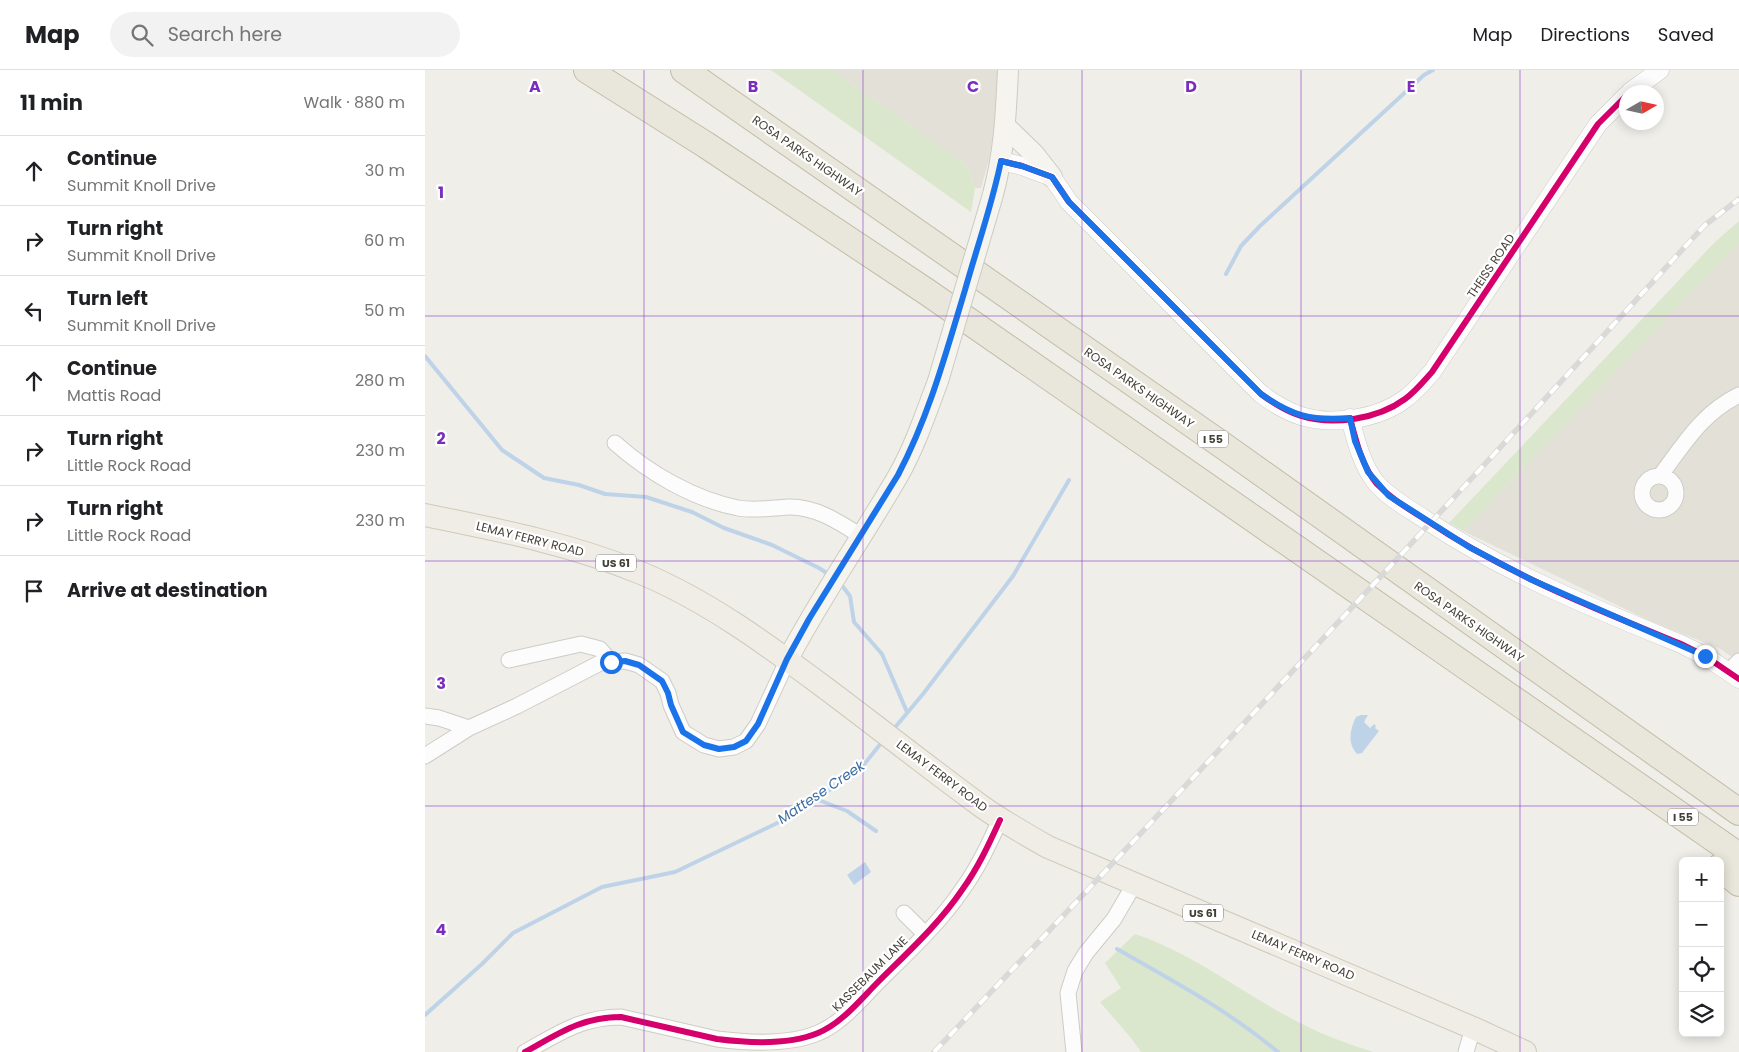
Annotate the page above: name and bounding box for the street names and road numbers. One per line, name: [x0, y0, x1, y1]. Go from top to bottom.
street label: ROSA PARKS HIGHWAY: [749, 111, 866, 200]
street label: THEISS ROAD: [1463, 230, 1518, 301]
street label: ROSA PARKS HIGHWAY: [1081, 343, 1198, 432]
road number: I 55: [1198, 430, 1228, 448]
street label: LEMAY FERRY ROAD: [475, 517, 586, 560]
road number: US 61: [596, 554, 636, 572]
street label: ROSA PARKS HIGHWAY: [1411, 577, 1528, 666]
street label: LEMAY FERRY ROAD: [893, 736, 991, 816]
road number: I 55: [1668, 809, 1698, 826]
road number: US 61: [1183, 904, 1223, 921]
street label: LEMAY FERRY ROAD: [1249, 925, 1357, 984]
street label: KASSEBAUM LANE: [828, 932, 911, 1015]

